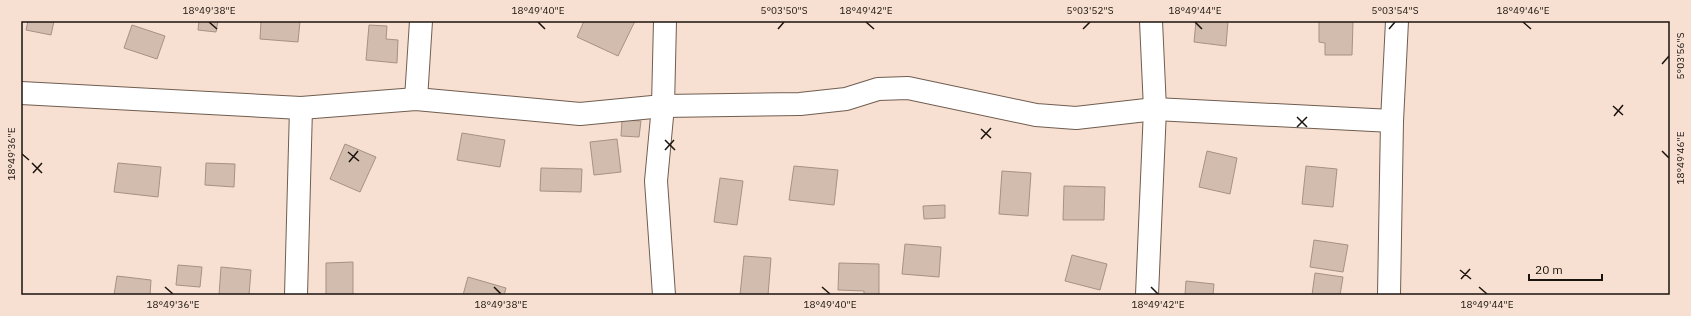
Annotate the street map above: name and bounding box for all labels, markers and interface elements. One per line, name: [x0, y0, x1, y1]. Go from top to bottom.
text: 18°49'38"E: [182, 4, 236, 17]
text: 18°49'40"E: [511, 4, 565, 17]
text: 5°03'50"S: [760, 4, 808, 17]
text: 18°49'42"E: [839, 4, 893, 17]
text: 5°03'52"S: [1066, 4, 1114, 17]
text: 18°49'44"E: [1168, 4, 1222, 17]
text: 5°03'54"S: [1371, 4, 1419, 17]
text: 18°49'46"E: [1496, 4, 1550, 17]
text: 5°03'56"S: [1674, 32, 1687, 80]
text: 18°49'36"E: [5, 127, 18, 181]
text: 18°49'46"E: [1674, 131, 1687, 185]
scale bar: [1529, 256, 1602, 282]
text: 20 m: [1535, 262, 1563, 277]
text: 18°49'36"E: [146, 298, 200, 311]
text: 18°49'38"E: [474, 298, 528, 311]
text: 18°49'40"E: [803, 298, 857, 311]
text: 18°49'42"E: [1131, 298, 1185, 311]
text: 18°49'44"E: [1460, 298, 1514, 311]

